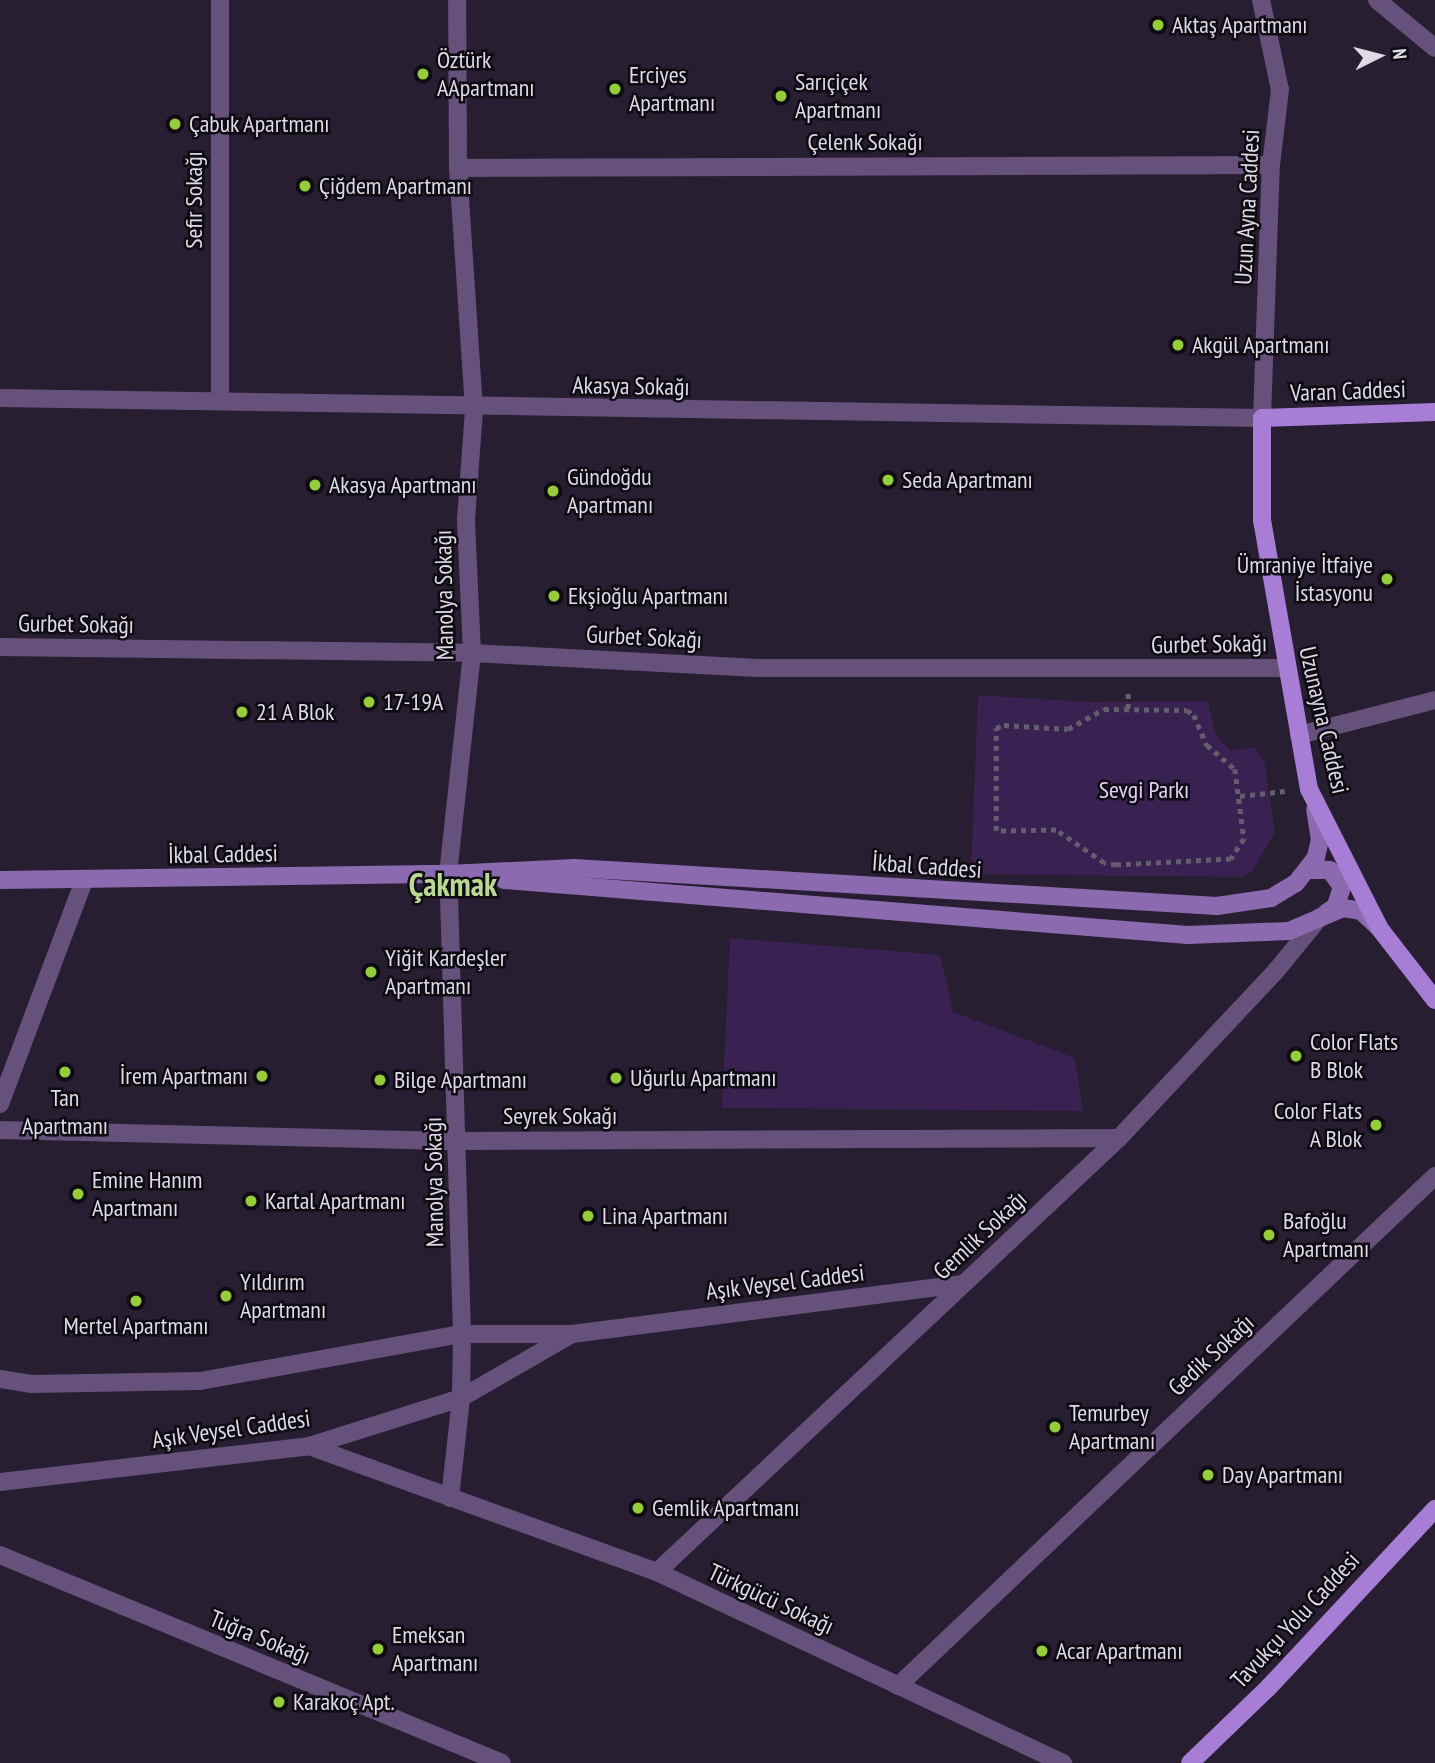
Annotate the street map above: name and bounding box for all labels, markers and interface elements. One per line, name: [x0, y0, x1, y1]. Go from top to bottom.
place label: Aktaş Apartmanı: [1172, 11, 1308, 39]
marker: Aktaş Apartmanı: [1150, 17, 1166, 33]
north arrow: [1344, 21, 1414, 91]
place label: Öztürk AApartmanı: [437, 46, 534, 102]
text: N: [1387, 47, 1412, 60]
place label: Erciyes Apartmanı: [629, 61, 715, 117]
marker: Öztürk AApartmanı: [415, 66, 431, 82]
place label: Sarıçiçek Apartmanı: [795, 68, 881, 124]
marker: Erciyes Apartmanı: [607, 81, 623, 97]
marker: Sarıçiçek Apartmanı: [773, 88, 789, 104]
place label: Çabuk Apartmanı: [189, 110, 331, 138]
marker: Çabuk Apartmanı: [167, 116, 183, 132]
street label: Çelenk Sokağı: [807, 128, 923, 156]
street label: Uzun Ayna Caddesi: [1229, 128, 1265, 286]
street label: Sefir Sokağı: [180, 151, 208, 249]
place label: Çiğdem Apartmanı: [319, 172, 473, 200]
marker: Çiğdem Apartmanı: [297, 178, 313, 194]
place label: Akgül Apartmanı: [1192, 331, 1330, 359]
marker: Akgül Apartmanı: [1170, 337, 1186, 353]
street label: Akasya Sokağı: [572, 371, 690, 401]
street label: Varan Caddesi: [1290, 375, 1406, 407]
place label: Gündoğdu Apartmanı: [567, 463, 653, 519]
place label: Seda Apartmanı: [902, 466, 1033, 494]
place label: Akasya Apartmanı: [329, 471, 477, 499]
marker: Seda Apartmanı: [880, 472, 896, 488]
marker: Akasya Apartmanı: [307, 477, 323, 493]
marker: Gündoğdu Apartmanı: [545, 483, 561, 499]
street label: Manolya Sokağı: [428, 530, 460, 660]
place label: Ümraniye İtfaiye İstasyonu: [1237, 551, 1373, 607]
marker: Ümraniye İtfaiye İstasyonu: [1379, 571, 1395, 587]
place label: Ekşioğlu Apartmanı: [568, 582, 729, 610]
marker: Ekşioğlu Apartmanı: [546, 588, 562, 604]
street label: Gurbet Sokağı: [18, 609, 134, 639]
street label: Gurbet Sokağı: [585, 620, 703, 654]
street label: Gurbet Sokağı: [1151, 629, 1267, 659]
street label: Uzunayna Caddesi: [1293, 644, 1355, 796]
place label: 17-19A: [383, 688, 443, 716]
marker: 17-19A: [361, 694, 377, 710]
place label: 21 A Blok: [256, 698, 336, 726]
marker: 21 A Blok: [234, 704, 250, 720]
park label: Sevgi Parkı: [1099, 776, 1189, 804]
street label: İkbal Caddesi: [168, 839, 278, 869]
street label: İkbal Caddesi: [871, 848, 983, 884]
district label: Çakmak: [409, 865, 497, 903]
place label: Yiğit Kardeşler Apartmanı: [385, 944, 506, 1000]
marker: Yiğit Kardeşler Apartmanı: [363, 964, 379, 980]
place label: Color Flats B Blok: [1310, 1028, 1398, 1084]
marker: Color Flats B Blok: [1288, 1048, 1304, 1064]
place label: İrem Apartmanı: [119, 1062, 248, 1090]
marker: Tan Apartmanı: [57, 1064, 73, 1080]
place label: Uğurlu Apartmanı: [630, 1064, 777, 1092]
place label: Bilge Apartmanı: [394, 1066, 528, 1094]
marker: İrem Apartmanı: [254, 1068, 270, 1084]
marker: Uğurlu Apartmanı: [608, 1070, 624, 1086]
marker: Bilge Apartmanı: [372, 1072, 388, 1088]
place label: Tan Apartmanı: [22, 1084, 108, 1140]
place label: Color Flats A Blok: [1274, 1097, 1362, 1153]
street label: Seyrek Sokağı: [503, 1102, 617, 1130]
street label: Manolya Sokağı: [418, 1117, 450, 1247]
marker: Color Flats A Blok: [1368, 1117, 1384, 1133]
place label: Emine Hanım Apartmanı: [92, 1166, 202, 1222]
street label: Gemlik Sokağı: [927, 1184, 1033, 1286]
marker: Emine Hanım Apartmanı: [70, 1186, 86, 1202]
place label: Kartal Apartmanı: [265, 1187, 406, 1215]
marker: Kartal Apartmanı: [243, 1193, 259, 1209]
place label: Lina Apartmanı: [602, 1202, 729, 1230]
place label: Bafoğlu Apartmanı: [1283, 1207, 1369, 1263]
marker: Lina Apartmanı: [580, 1208, 596, 1224]
marker: Bafoğlu Apartmanı: [1261, 1227, 1277, 1243]
street label: Aşık Veysel Caddesi: [704, 1258, 866, 1306]
place label: Yıldırım Apartmanı: [240, 1268, 326, 1324]
marker: Yıldırım Apartmanı: [218, 1288, 234, 1304]
marker: Mertel Apartmanı: [128, 1293, 144, 1309]
street label: Gedik Sokağı: [1162, 1308, 1260, 1402]
place label: Mertel Apartmanı: [63, 1312, 209, 1340]
place label: Temurbey Apartmanı: [1069, 1399, 1155, 1455]
street label: Aşık Veysel Caddesi: [150, 1404, 312, 1454]
marker: Temurbey Apartmanı: [1047, 1419, 1063, 1435]
place label: Day Apartmanı: [1222, 1461, 1344, 1489]
marker: Day Apartmanı: [1200, 1467, 1216, 1483]
place label: Gemlik Apartmanı: [652, 1494, 801, 1522]
marker: Gemlik Apartmanı: [630, 1500, 646, 1516]
street label: Tavukçu Yolu Caddesi: [1224, 1546, 1366, 1694]
street label: Türkgücü Sokağı: [704, 1557, 838, 1641]
street label: Tuğra Sokağı: [206, 1604, 314, 1670]
place label: Emeksan Apartmanı: [392, 1621, 478, 1677]
place label: Acar Apartmanı: [1056, 1637, 1183, 1665]
marker: Emeksan Apartmanı: [370, 1641, 386, 1657]
marker: Acar Apartmanı: [1034, 1643, 1050, 1659]
place label: Karakoç Apt.: [293, 1688, 396, 1716]
marker: Karakoç Apt.: [271, 1694, 287, 1710]

